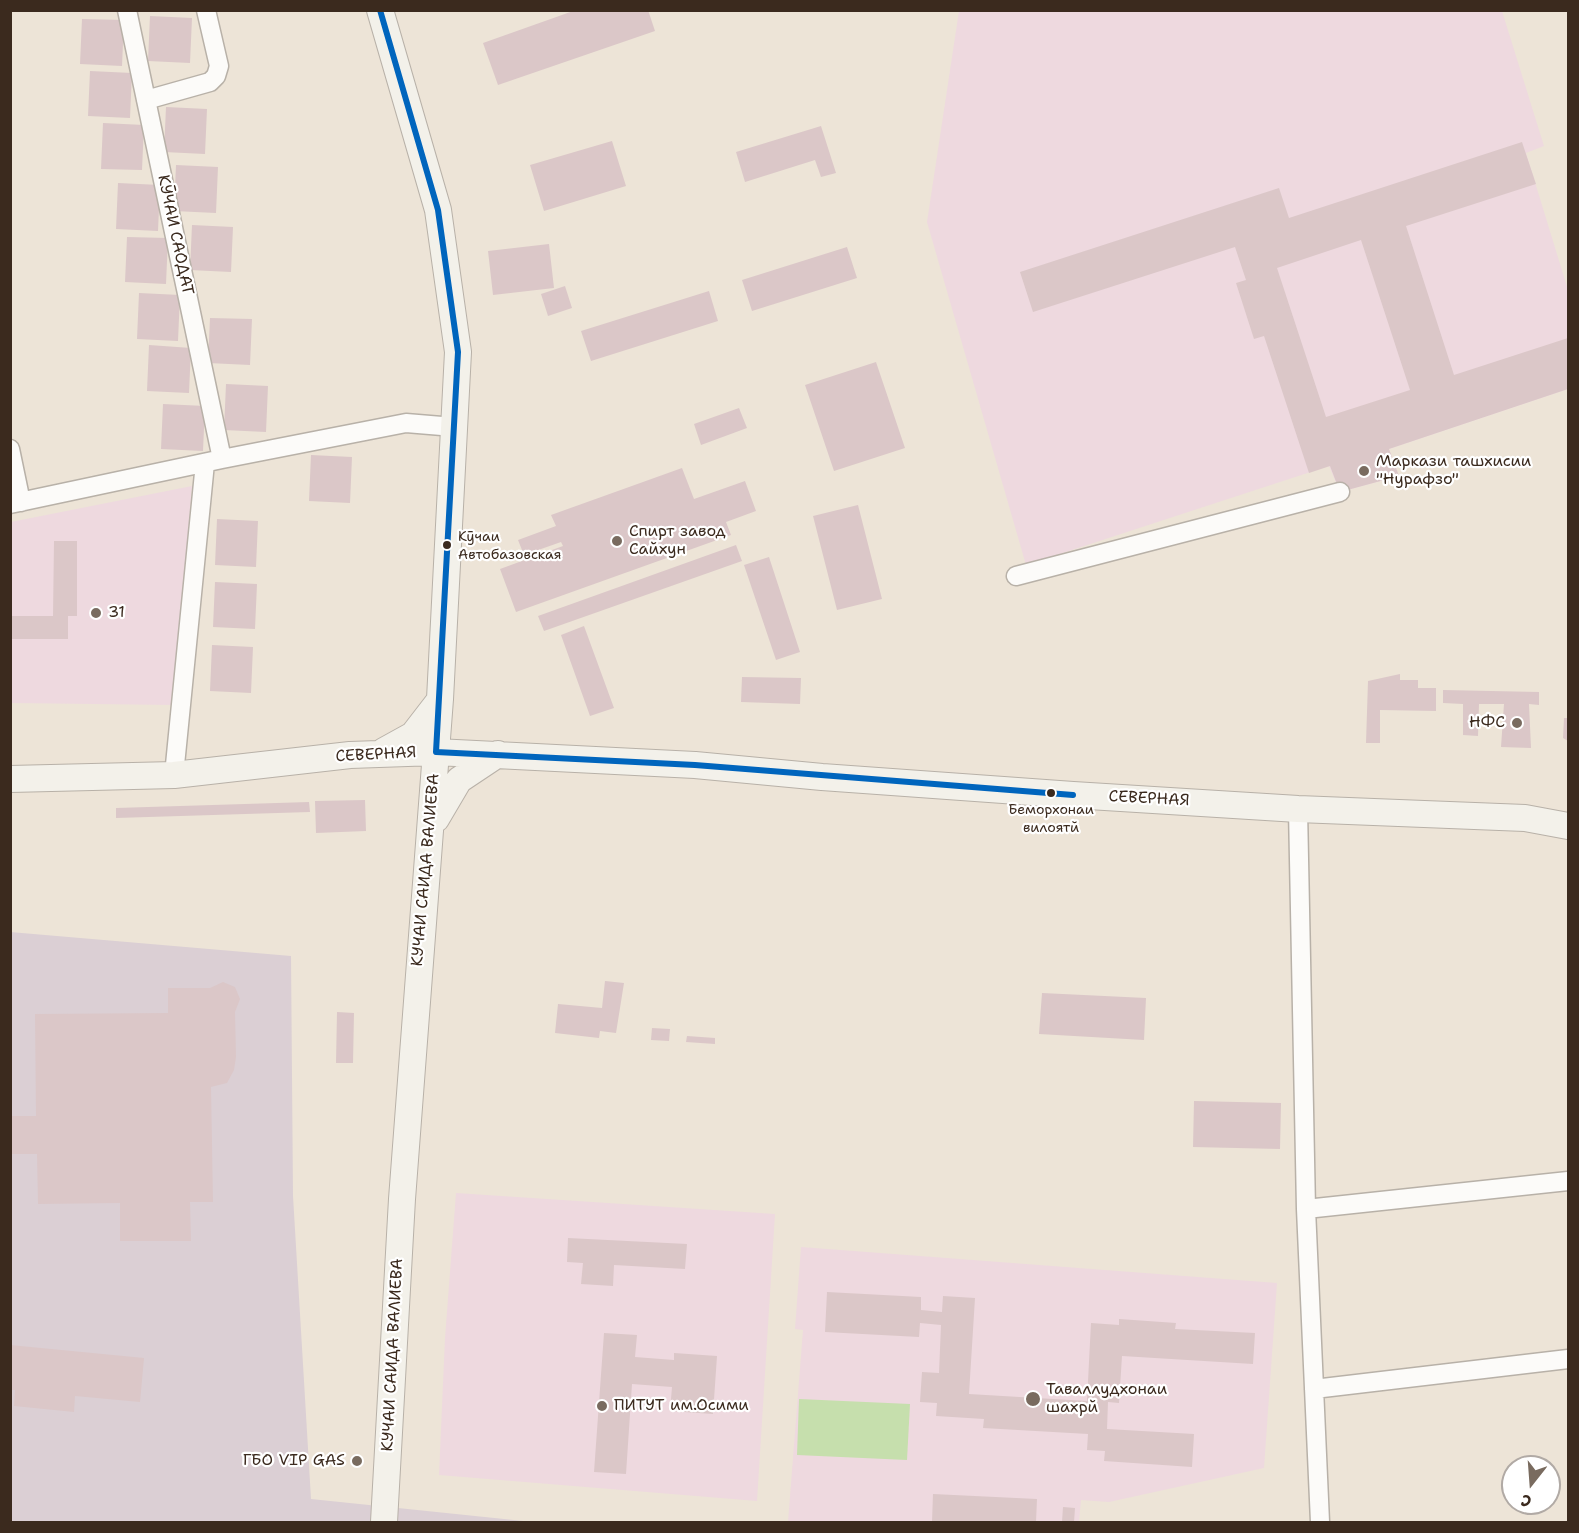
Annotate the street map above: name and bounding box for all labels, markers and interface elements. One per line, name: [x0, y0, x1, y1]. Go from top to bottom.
street label: КӮЧАИ САОДАТ: [153, 173, 197, 297]
place label: Маркази ташхисии "Нурафзо": [1376, 452, 1531, 490]
marker: Маркази ташхисии "Нурафзо": [1357, 464, 1371, 478]
place label: Спирт завод Сайхун: [629, 522, 726, 560]
place label: Кӯчаи Автобазовская: [458, 529, 561, 562]
marker: Спирт завод Сайхун: [610, 534, 624, 548]
marker: Кӯчаи Автобазовская: [441, 539, 453, 551]
place label: 31: [108, 603, 125, 623]
marker: 31: [89, 606, 103, 620]
place label: НФС: [1469, 713, 1505, 733]
marker: НФС: [1510, 716, 1524, 730]
street label: СЕВЕРНАЯ: [335, 743, 417, 767]
street label: КУЧАИ САИДА ВАЛИЕВА: [408, 773, 444, 967]
marker: Беморхонаи вилоятй: [1045, 787, 1057, 799]
street label: СЕВЕРНАЯ: [1108, 787, 1190, 811]
place label: Беморхонаи вилоятй: [1008, 802, 1094, 834]
street label: КУЧАИ САИДА ВАЛИЕВА: [378, 1258, 408, 1452]
place label: Таваллудхонаи шахрй: [1046, 1380, 1167, 1418]
marker: Таваллудхонаи шахрй: [1024, 1390, 1042, 1408]
place label: ПИТУТ им.Осими: [614, 1396, 749, 1416]
marker: ПИТУТ им.Осими: [595, 1399, 609, 1413]
place label: ГБО VIP GAS: [243, 1451, 345, 1471]
marker: ГБО VIP GAS: [350, 1454, 364, 1468]
north arrow: [1501, 1455, 1561, 1515]
text: С: [1518, 1489, 1534, 1512]

